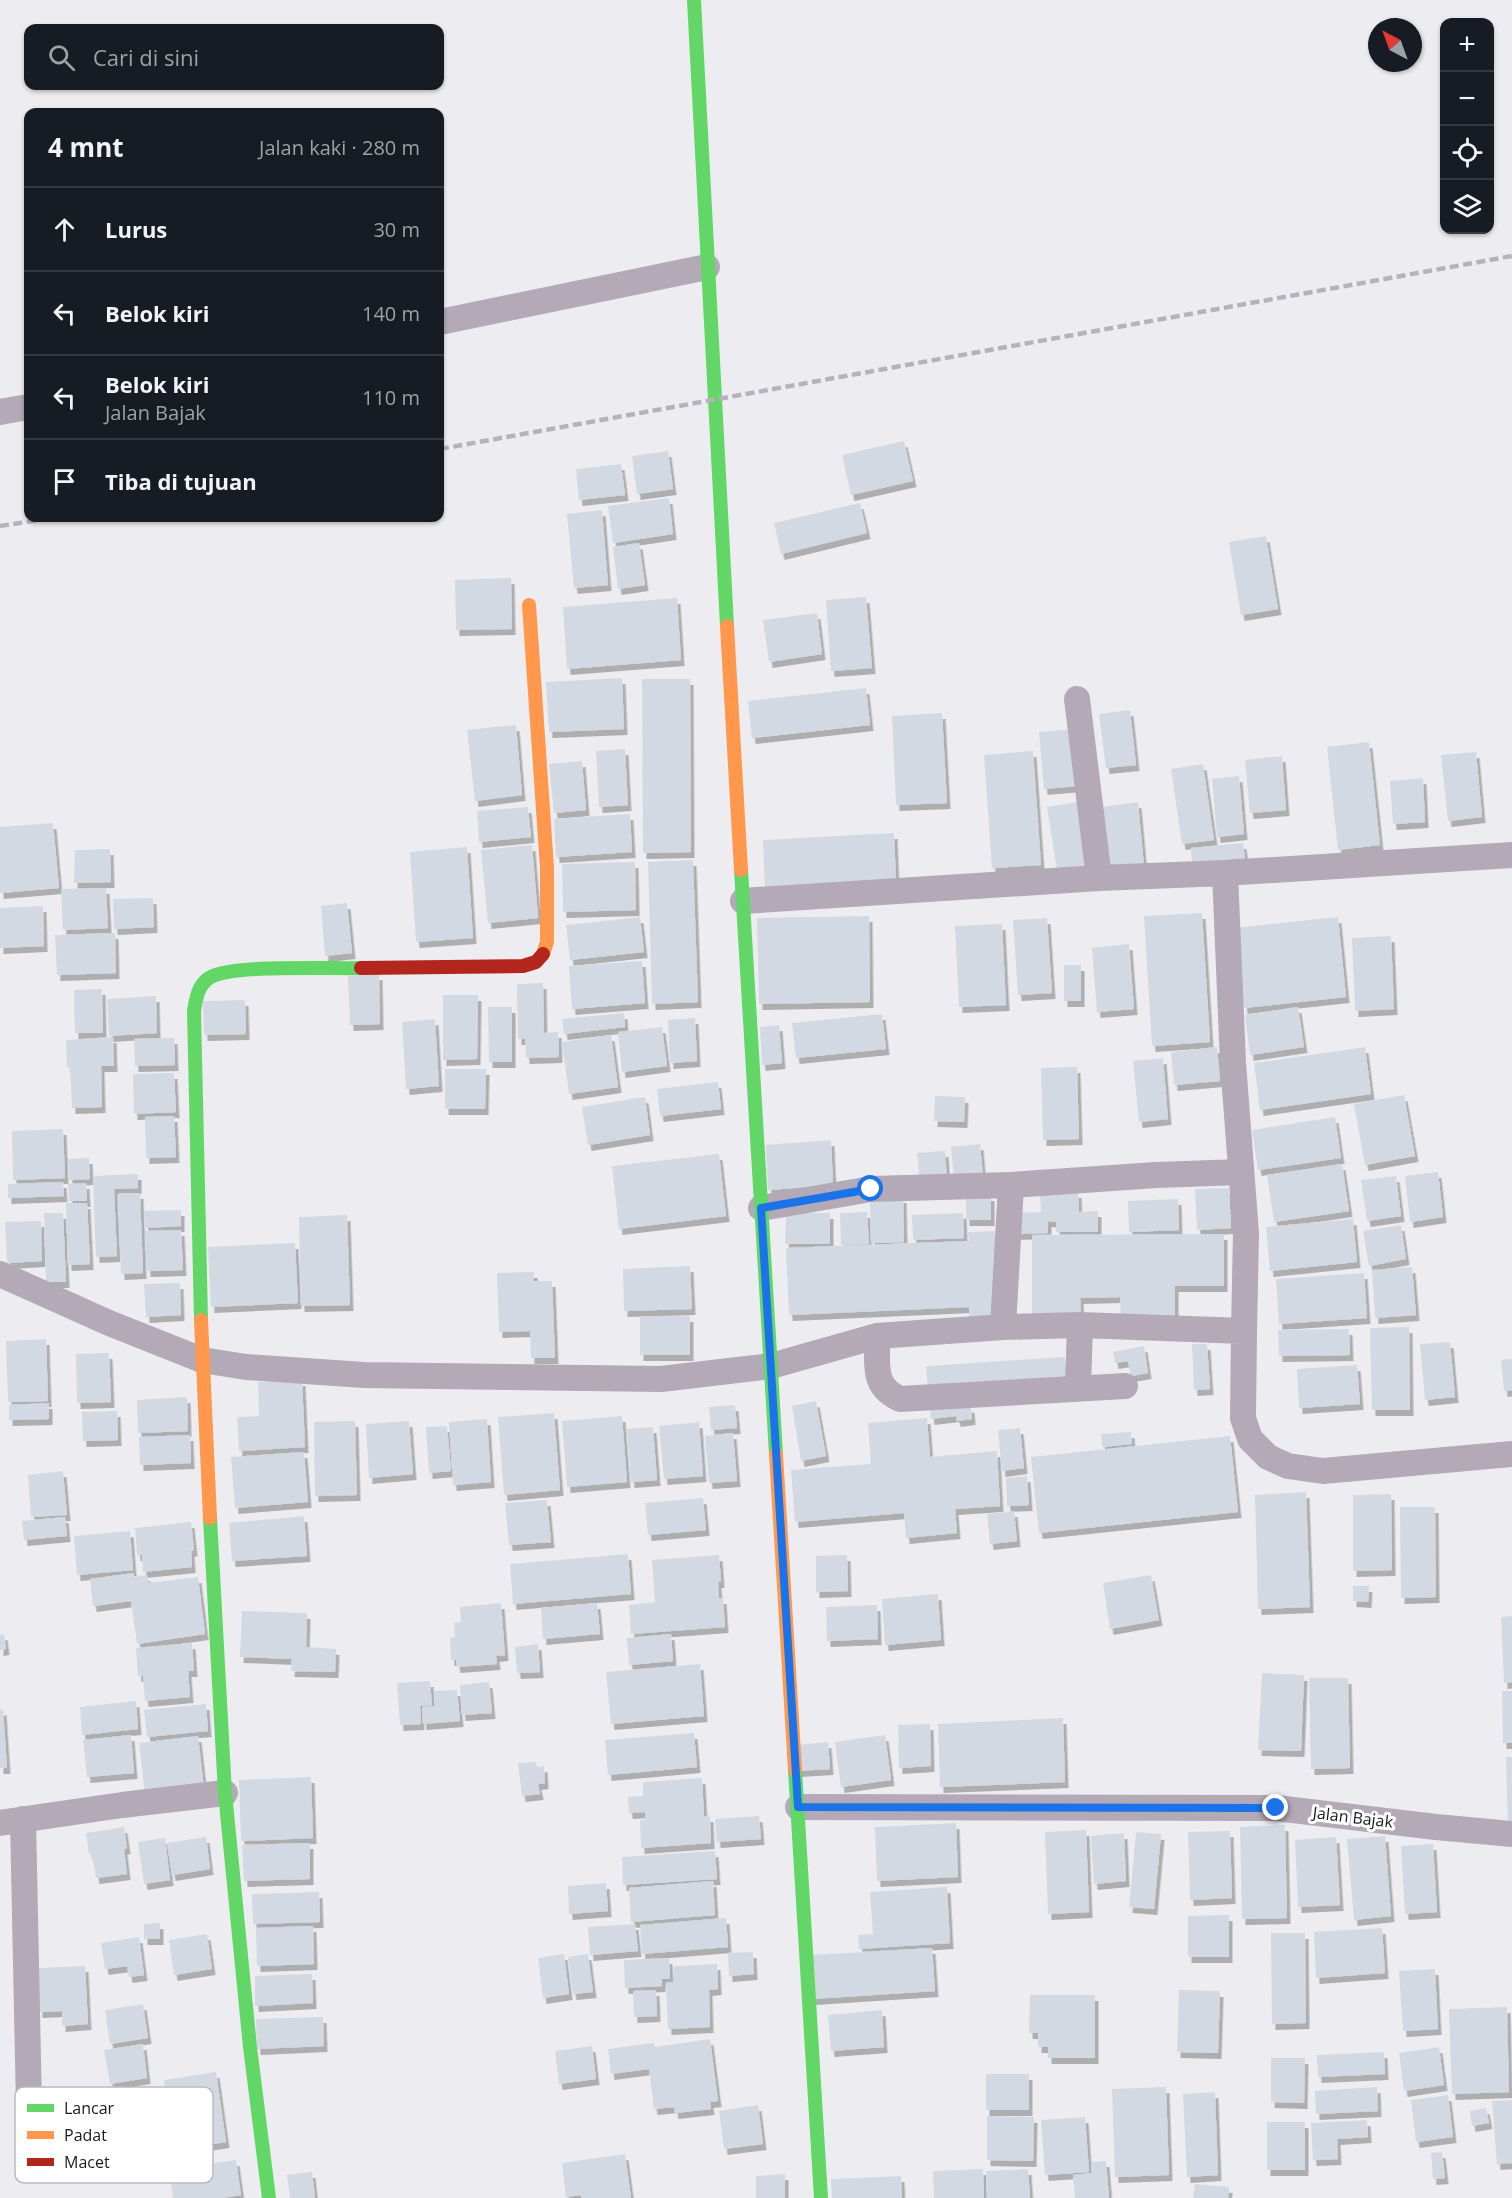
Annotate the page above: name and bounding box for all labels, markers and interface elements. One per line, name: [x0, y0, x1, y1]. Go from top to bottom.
north arrow: [1368, 18, 1422, 72]
map controls: [1440, 18, 1494, 234]
button: +: [1440, 18, 1494, 72]
search box: [24, 24, 444, 90]
icon: search: [45, 41, 78, 74]
text: Cari di sini: [93, 42, 199, 72]
button: −: [1440, 72, 1494, 126]
button: locate: [1440, 126, 1494, 180]
text: 4 mnt: [48, 129, 124, 165]
text: Jalan kaki · 280 m: [259, 134, 420, 161]
button: layers: [1440, 180, 1494, 234]
icon: ahead: [48, 213, 81, 246]
text: Lurus: [105, 214, 167, 244]
text: 30 m: [373, 216, 420, 243]
icon: left: [48, 297, 81, 330]
text: Belok kiri: [105, 298, 210, 328]
text: 140 m: [362, 300, 420, 327]
text: Belok kiri: [105, 369, 210, 399]
icon: left: [48, 381, 81, 414]
text: 110 m: [362, 384, 420, 411]
text: Jalan Bajak: [105, 399, 206, 426]
icon: arrive: [48, 465, 81, 498]
text: Tiba di tujuan: [105, 466, 257, 496]
route start: [857, 1175, 883, 1201]
route end: [1262, 1794, 1288, 1820]
street label: Jalan Bajak: [1310, 1801, 1395, 1833]
legend: [15, 2087, 213, 2183]
text: Lancar: [64, 2097, 115, 2119]
text: Padat: [64, 2124, 107, 2146]
text: Macet: [64, 2151, 110, 2173]

